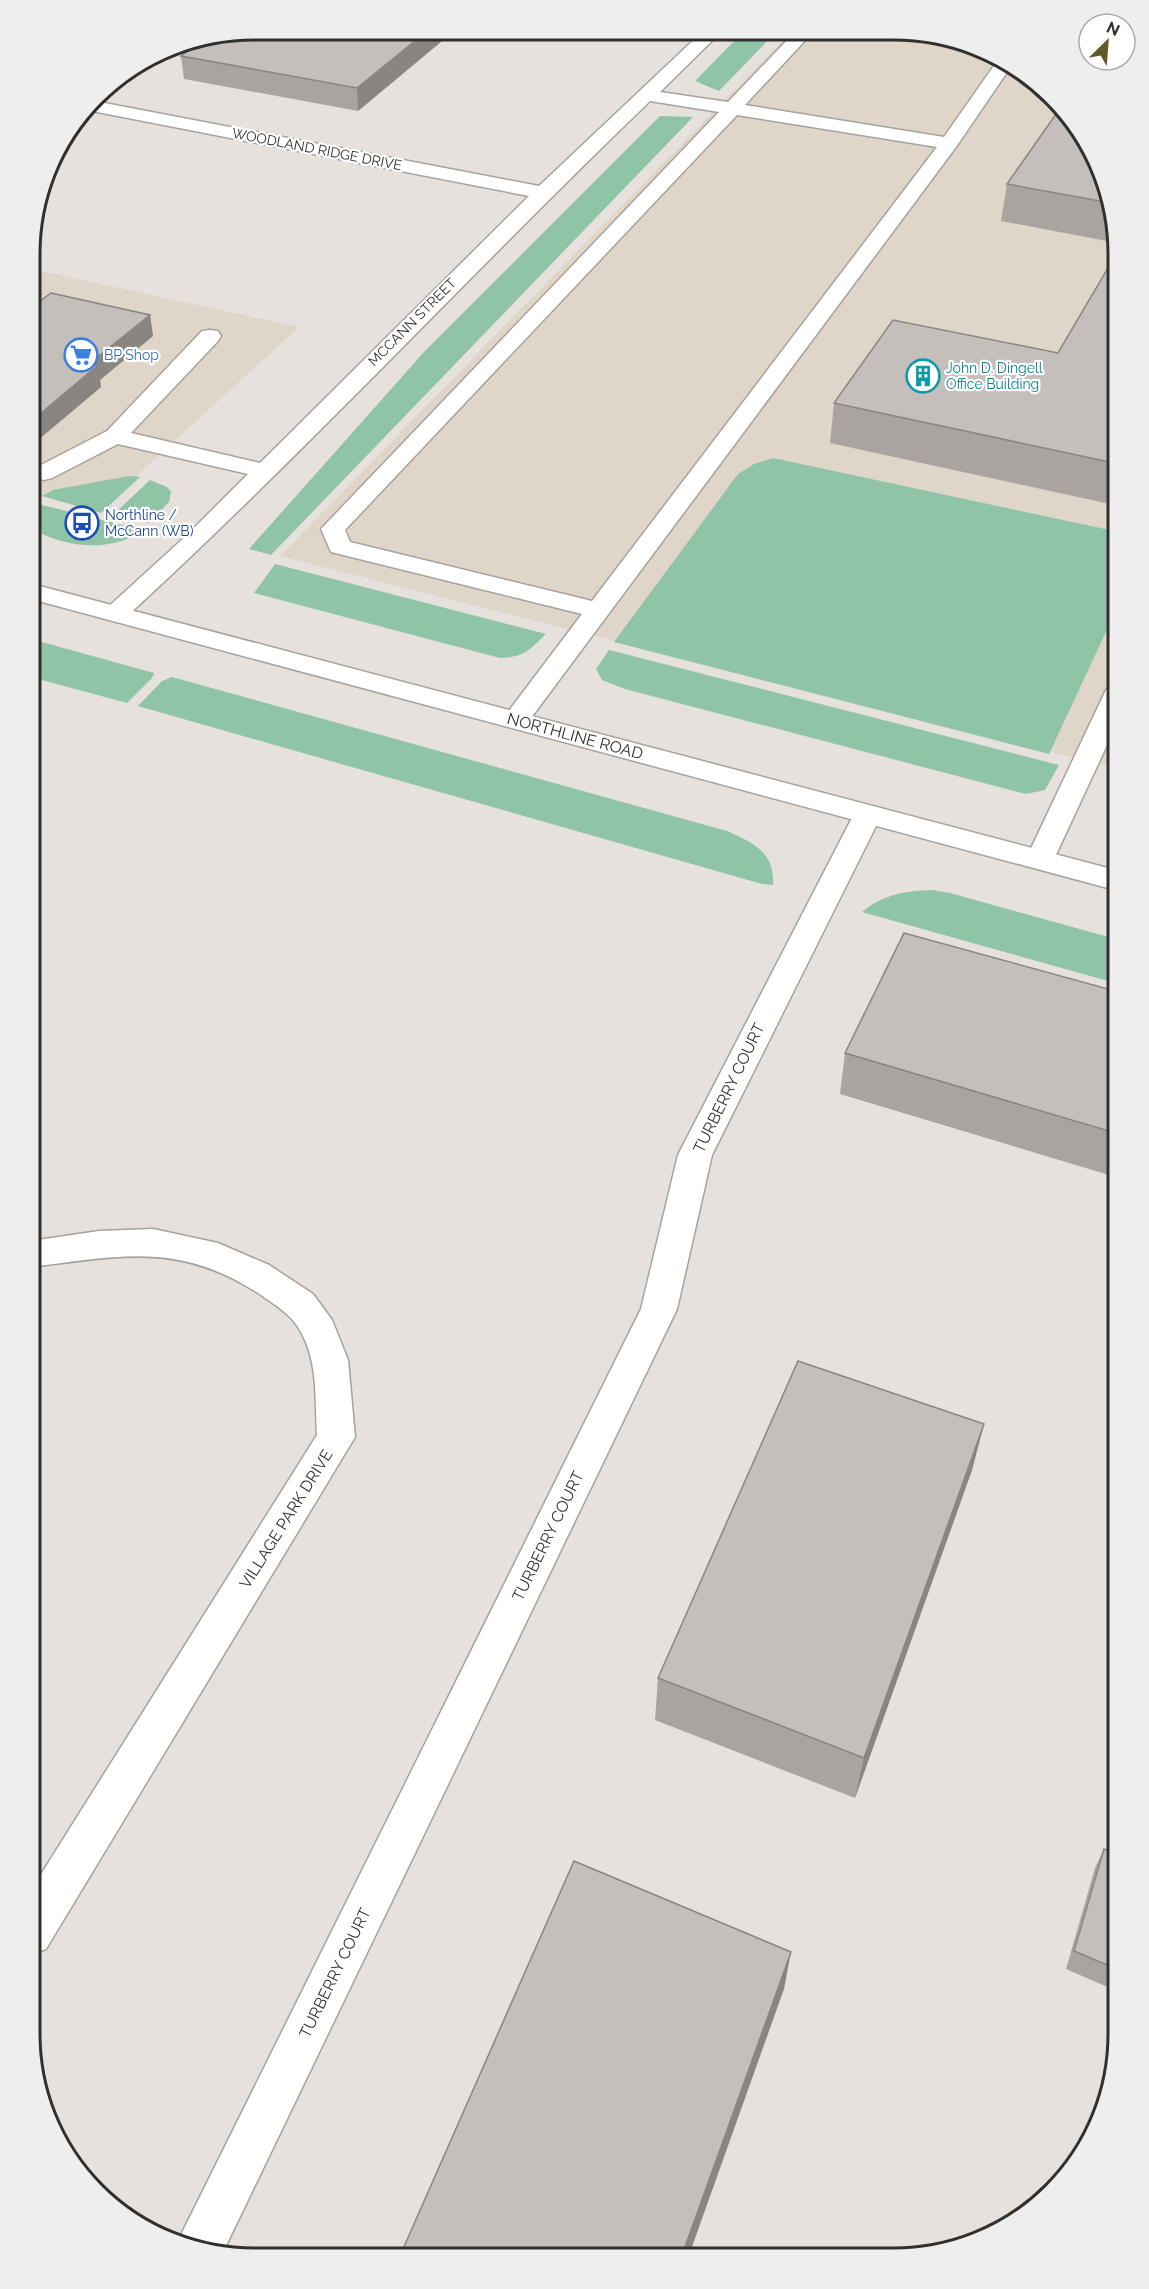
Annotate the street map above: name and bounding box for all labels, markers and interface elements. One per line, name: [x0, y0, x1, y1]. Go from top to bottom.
north arrow: [1077, 12, 1137, 72]
text: N: [1104, 18, 1123, 40]
street label: WOODLAND RIDGE DRIVE: [231, 125, 403, 173]
street label: MCCANN STREET: [365, 274, 460, 369]
supermarket icon: BP Shop: [63, 337, 99, 373]
place label: BP Shop: [104, 347, 159, 363]
building icon: John D. Dingell Office Building: [905, 358, 941, 394]
place label: John D. Dingell Office Building: [946, 360, 1043, 392]
bus stop icon: Northline / McCann (WB): [64, 505, 100, 541]
place label: Northline / McCann (WB): [105, 507, 194, 539]
street label: NORTHLINE ROAD: [505, 709, 645, 763]
street label: TURBERRY COURT: [689, 1020, 769, 1156]
street label: VILLAGE PARK DRIVE: [235, 1446, 337, 1592]
street label: TURBERRY COURT: [508, 1468, 588, 1604]
street label: TURBERRY COURT: [295, 1905, 375, 2041]

